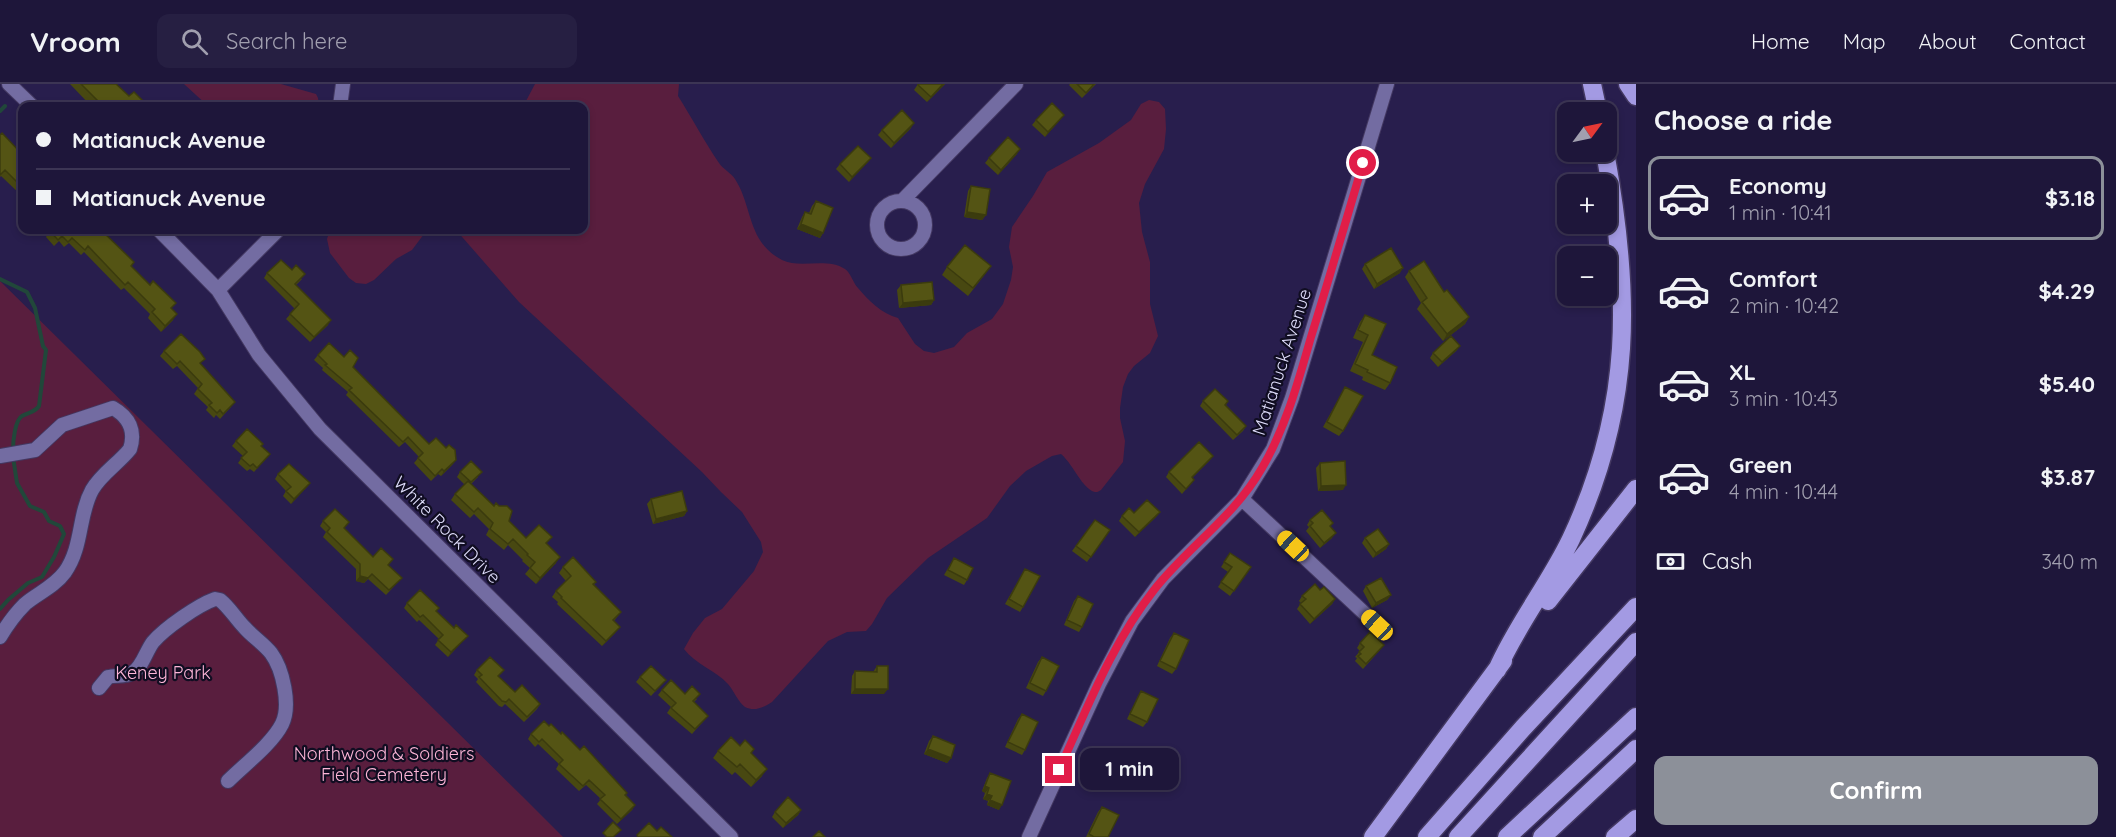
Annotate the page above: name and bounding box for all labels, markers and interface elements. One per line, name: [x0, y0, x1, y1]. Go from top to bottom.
search box: [157, 14, 577, 68]
text: Vroom: [30, 24, 121, 59]
icon: search: [178, 25, 211, 58]
text: Search here: [226, 27, 347, 55]
text: Home: [1751, 28, 1810, 54]
text: Map: [1843, 28, 1886, 54]
text: About: [1919, 28, 1977, 54]
text: Contact: [2010, 28, 2086, 54]
north arrow: [1557, 102, 1617, 162]
map controls: [1557, 102, 1617, 306]
text: Choose a ride: [1654, 103, 1832, 137]
text: Matianuck Avenue: [72, 126, 266, 154]
route start: [1349, 149, 1376, 176]
icon: car: [1657, 171, 1711, 225]
text: Economy: [1729, 172, 1827, 200]
button: +: [1557, 174, 1617, 234]
text: Matianuck Avenue: [72, 184, 266, 212]
text: $3.18: [2045, 184, 2095, 212]
text: 1 min · 10:41: [1729, 200, 1832, 225]
button: −: [1557, 246, 1617, 306]
icon: car: [1657, 264, 1711, 318]
text: Comfort: [1729, 265, 1818, 293]
text: $4.29: [2038, 277, 2095, 305]
street label: Matianuck Avenue: [1247, 286, 1316, 438]
text: 2 min · 10:42: [1729, 293, 1839, 318]
icon: car: [1657, 357, 1711, 411]
text: XL: [1729, 358, 1756, 386]
text: $5.40: [2039, 370, 2095, 398]
text: 3 min · 10:43: [1729, 386, 1838, 411]
icon: car: [1657, 450, 1711, 504]
text: Green: [1729, 451, 1792, 479]
text: $3.87: [2040, 463, 2095, 491]
street label: White Rock Drive: [389, 471, 506, 588]
text: 4 min · 10:44: [1729, 479, 1838, 504]
car: [1274, 527, 1312, 565]
icon: cash: [1654, 545, 1687, 578]
text: Cash: [1702, 547, 1753, 575]
text: 340 m: [2041, 549, 2098, 574]
car: [1358, 606, 1396, 644]
park label: Keney Park: [115, 661, 211, 684]
park label: Northwood & Soldiers Field Cemetery: [294, 742, 474, 786]
callout: 1 min: [1080, 749, 1179, 791]
route end: [1045, 756, 1072, 783]
text: 1 min: [1105, 756, 1154, 781]
button: Confirm: [1654, 756, 2098, 825]

